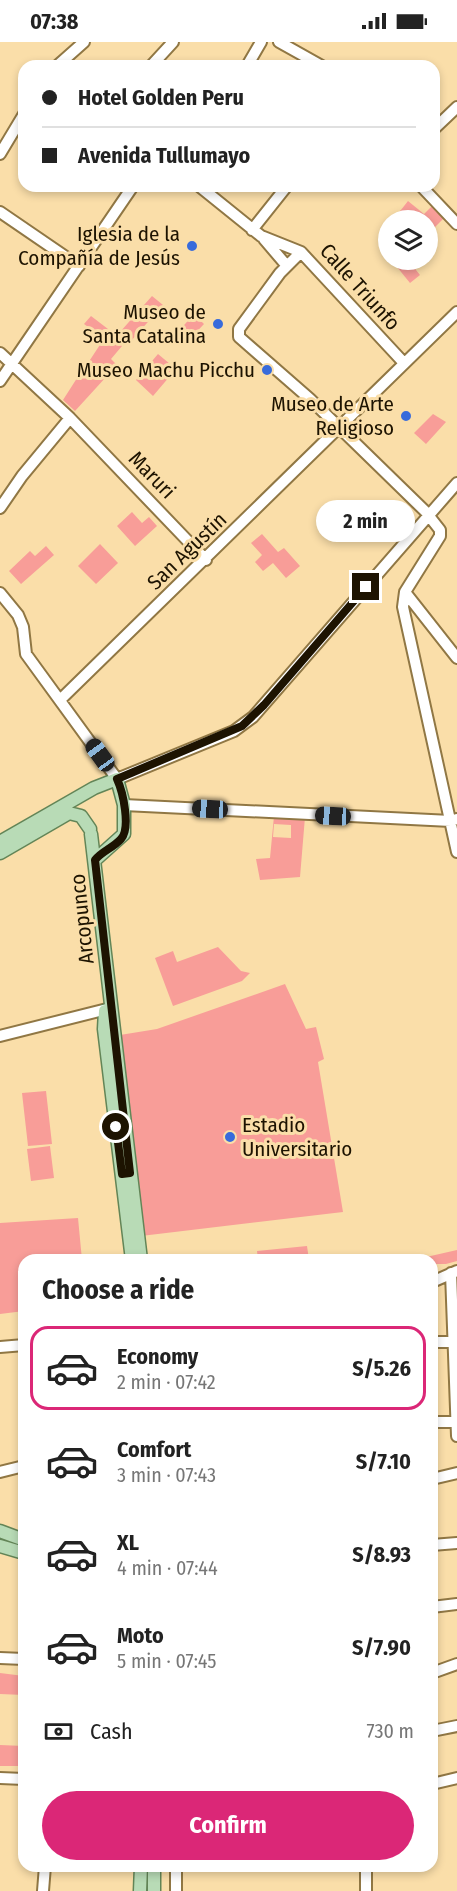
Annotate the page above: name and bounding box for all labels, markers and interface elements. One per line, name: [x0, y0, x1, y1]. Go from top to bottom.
text: 07:38: [30, 8, 78, 35]
text: Hotel Golden Peru: [78, 84, 244, 111]
text: Avenida Tullumayo: [78, 142, 250, 169]
map controls: [378, 210, 438, 270]
button: layers: [378, 210, 438, 270]
place label: Iglesia de la Compañía de Jesús: [18, 221, 180, 271]
street label: Calle Triunfo: [314, 238, 406, 336]
marker: Iglesia de la Compañía de Jesús: [185, 239, 199, 253]
place label: Museo de Santa Catalina: [83, 299, 206, 349]
marker: Museo de Santa Catalina: [211, 317, 225, 331]
place label: Museo Machu Picchu: [77, 357, 255, 383]
marker: Museo Machu Picchu: [260, 363, 274, 377]
place label: Museo de Arte Religioso: [271, 391, 394, 441]
marker: Museo de Arte Religioso: [399, 409, 413, 423]
street label: Maruri: [123, 446, 181, 504]
callout: 2 min: [316, 500, 416, 542]
street label: San Agustín: [142, 507, 232, 595]
text: 2 min: [343, 509, 388, 533]
route end: [352, 573, 379, 600]
car: [82, 735, 118, 775]
car: [192, 799, 228, 819]
car: [315, 806, 351, 826]
street label: Arcopunco: [64, 873, 100, 965]
place label: Estadio Universitario: [242, 1112, 352, 1162]
route start: [102, 1113, 129, 1140]
marker: Estadio Universitario: [223, 1130, 237, 1144]
text: Choose a ride: [42, 1274, 194, 1306]
icon: car: [45, 1341, 99, 1395]
text: Economy: [117, 1343, 198, 1370]
text: S/5.26: [352, 1355, 411, 1382]
text: 2 min · 07:42: [117, 1370, 216, 1394]
icon: car: [45, 1434, 99, 1488]
text: Comfort: [117, 1436, 191, 1463]
text: S/7.10: [356, 1448, 411, 1475]
text: 3 min · 07:43: [117, 1463, 216, 1487]
icon: car: [45, 1527, 99, 1581]
text: XL: [117, 1529, 139, 1556]
text: S/8.93: [352, 1541, 411, 1568]
text: 4 min · 07:44: [117, 1556, 218, 1580]
icon: car: [45, 1620, 99, 1674]
text: Moto: [117, 1622, 164, 1649]
text: S/7.90: [352, 1634, 411, 1661]
text: 5 min · 07:45: [117, 1649, 216, 1673]
icon: cash: [42, 1715, 75, 1748]
text: Cash: [90, 1718, 133, 1745]
text: 730 m: [367, 1719, 414, 1743]
button: Confirm: [42, 1791, 414, 1860]

